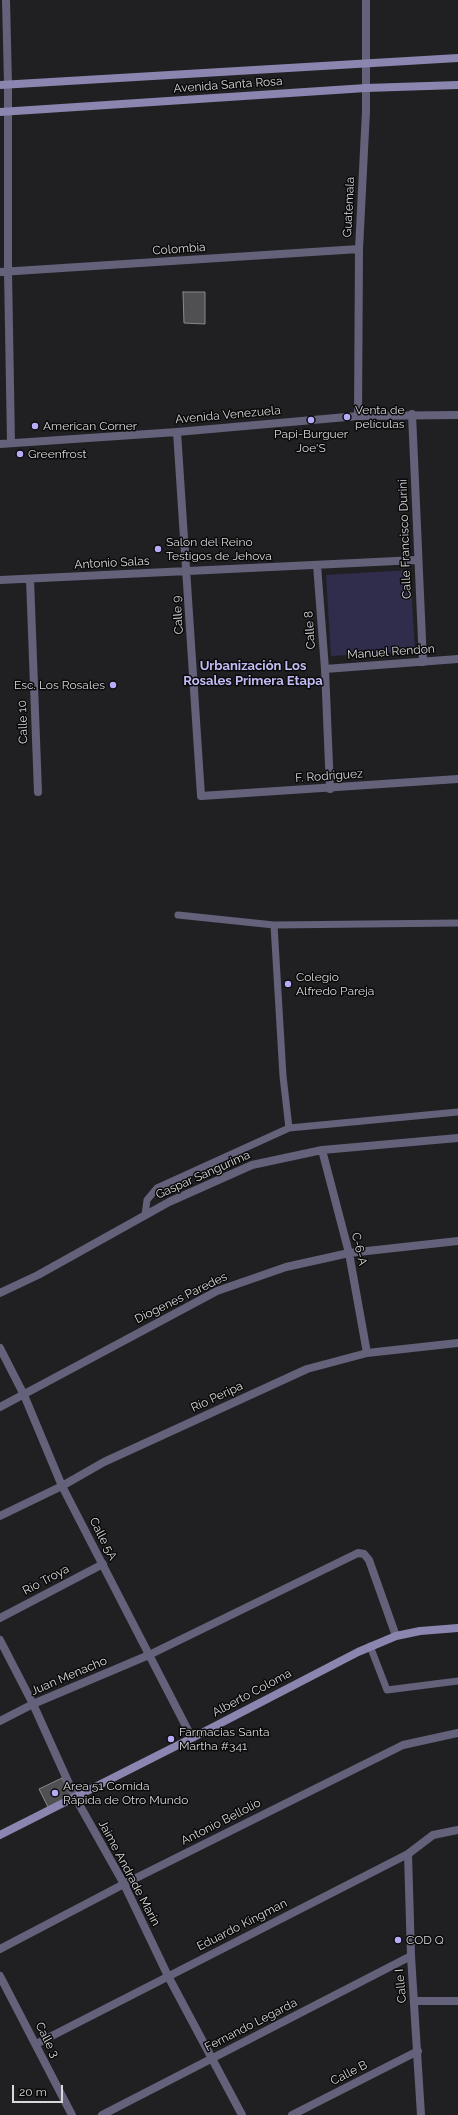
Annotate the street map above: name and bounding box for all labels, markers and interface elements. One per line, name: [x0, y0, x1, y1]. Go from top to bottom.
street label: Avenida Santa Rosa: [173, 74, 283, 96]
street label: Guatemala: [340, 176, 358, 238]
street label: Colombia: [152, 240, 206, 258]
street label: Avenida Venezuela: [175, 403, 281, 427]
place label: Venta de películas: [355, 403, 405, 431]
marker: Venta de películas: [342, 412, 352, 422]
marker: Papi-Burguer Joe'S: [306, 415, 316, 425]
place label: American Corner: [43, 419, 137, 433]
marker: American Corner: [30, 421, 40, 431]
place label: Papi-Burguer Joe'S: [274, 427, 348, 455]
place label: Greenfrost: [28, 447, 87, 461]
marker: Greenfrost: [15, 449, 25, 459]
street label: Calle Francisco Durini: [396, 479, 414, 599]
place label: Salon del Reino Testigos de Jehova: [166, 535, 272, 563]
marker: Salon del Reino Testigos de Jehova: [153, 544, 163, 554]
street label: Antonio Salas: [74, 554, 150, 572]
street label: Calle 9: [169, 595, 187, 635]
street label: Calle 8: [301, 610, 319, 650]
street label: Manuel Rendon: [347, 642, 435, 662]
district label: Urbanización Los Rosales Primera Etapa: [183, 658, 323, 689]
place label: Esc. Los Rosales: [14, 678, 105, 692]
marker: Esc. Los Rosales: [108, 680, 118, 690]
street label: Calle 10: [15, 700, 31, 744]
street label: F. Rodriguez: [295, 766, 363, 786]
place label: Colegio Alfredo Pareja: [296, 970, 374, 998]
marker: Colegio Alfredo Pareja: [283, 979, 293, 989]
street label: Gaspar Sangurima: [154, 1148, 252, 1202]
street label: C-6-A: [348, 1231, 370, 1267]
street label: Diogenes Paredes: [132, 1269, 230, 1327]
street label: Río Peripa: [189, 1379, 245, 1415]
street label: Calle 5A: [86, 1515, 120, 1563]
street label: Río Troya: [20, 1562, 72, 1598]
street label: Juan Menacho: [29, 1654, 109, 1698]
street label: Alberto Coloma: [210, 1666, 294, 1720]
place label: Farmacias Santa Martha #341: [179, 1725, 270, 1753]
marker: Farmacias Santa Martha #341: [166, 1734, 176, 1744]
place label: Area 51 Comida Rápida de Otro Mundo: [63, 1779, 188, 1807]
marker: Area 51 Comida Rápida de Otro Mundo: [50, 1788, 60, 1798]
street label: Antonio Bellolio: [179, 1796, 263, 1848]
street label: Jaime Andrade Marin: [95, 1818, 163, 1928]
street label: Eduardo Kingman: [195, 1896, 289, 1954]
place label: COD Q: [406, 1933, 444, 1947]
marker: COD Q: [393, 1935, 403, 1945]
street label: Calle I: [392, 1968, 410, 2004]
street label: Fernando Legarda: [202, 1995, 300, 2055]
street label: Calle 3: [32, 2020, 62, 2060]
street label: Calle B: [328, 2058, 370, 2088]
scale bar: [14, 2077, 65, 2103]
text: 20 m: [19, 2085, 47, 2099]

